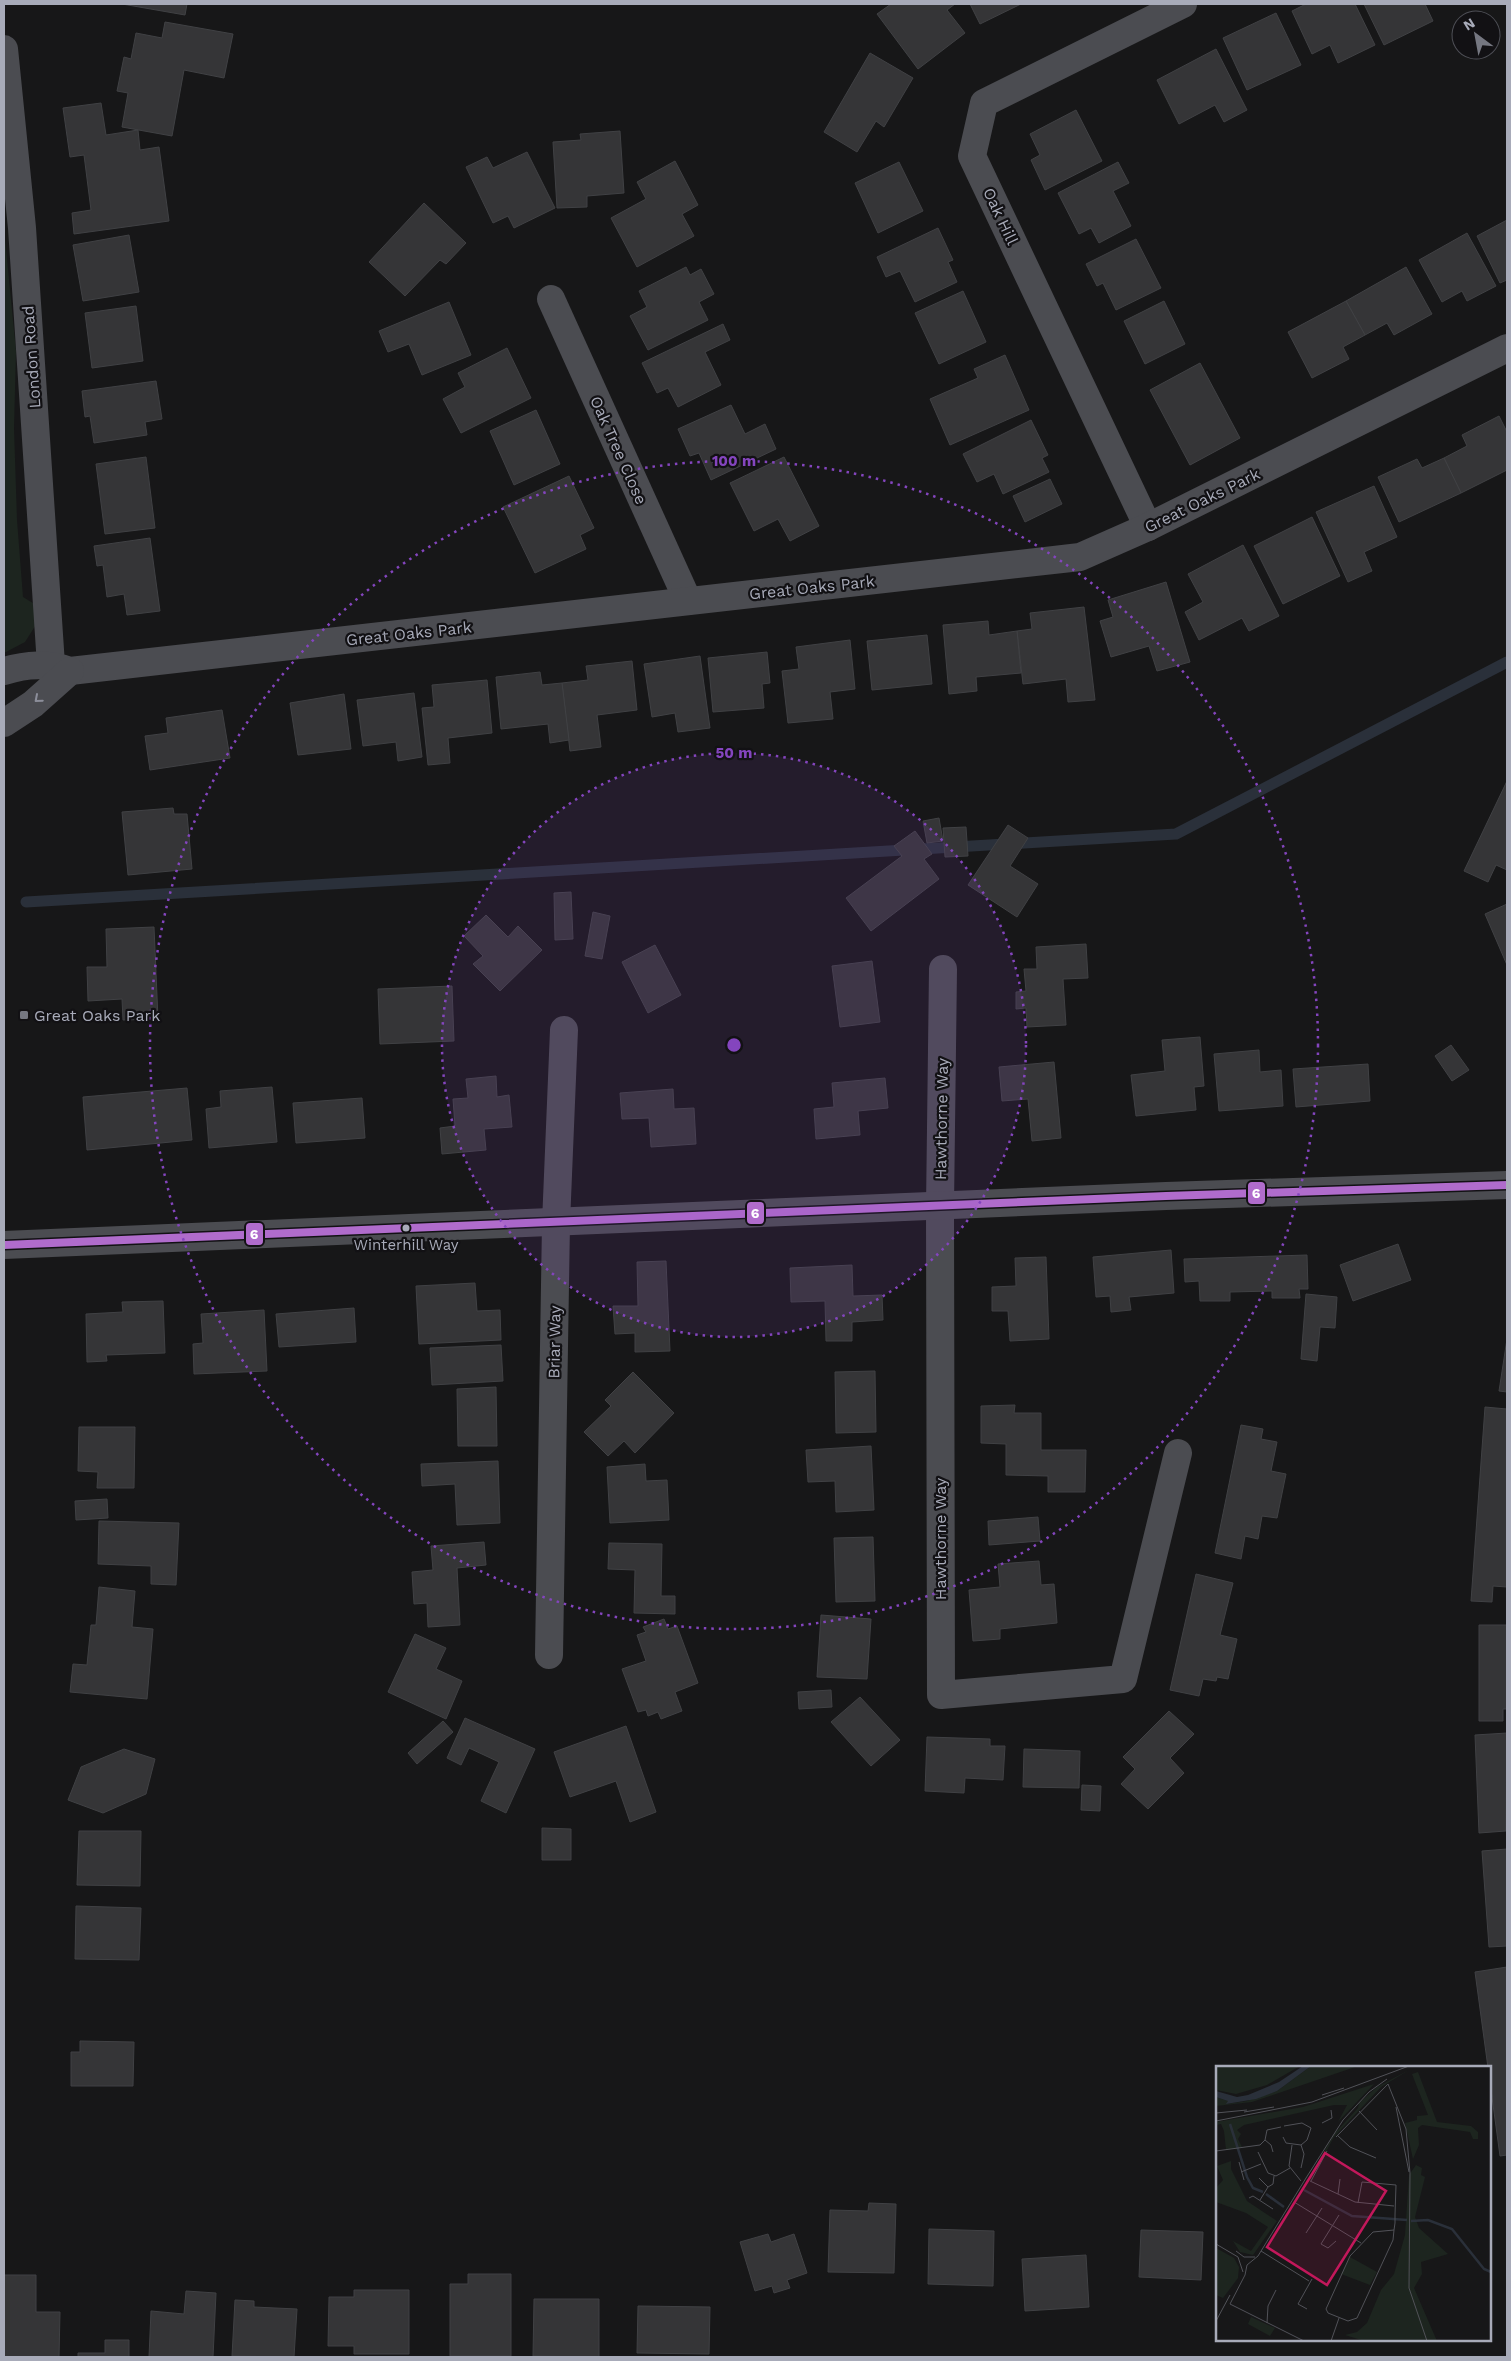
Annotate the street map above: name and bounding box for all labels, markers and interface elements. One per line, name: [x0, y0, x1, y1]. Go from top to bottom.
north arrow: [1451, 10, 1501, 60]
text: N: [1460, 14, 1478, 34]
street label: Oak Hill: [979, 185, 1022, 248]
street label: London Road: [18, 305, 45, 409]
street label: Oak Tree Close: [586, 393, 651, 507]
text: 100 m: [712, 452, 756, 470]
street label: Great Oaks Park: [1141, 464, 1263, 537]
street label: Great Oaks Park: [748, 571, 876, 604]
street label: Great Oaks Park: [345, 617, 473, 650]
one-way arrow: [35, 693, 44, 702]
text: 50 m: [716, 744, 752, 762]
place label: Great Oaks Park: [34, 1006, 160, 1025]
marker: Great Oaks Park: [18, 1009, 30, 1021]
centre of rings: [725, 1036, 743, 1054]
street label: Hawthorne Way: [931, 1057, 952, 1180]
line badge: 6: [1247, 1181, 1266, 1205]
text: 6: [1252, 1185, 1261, 1201]
line badge: 6: [746, 1201, 765, 1225]
text: 6: [751, 1205, 760, 1221]
line badge: 6: [245, 1222, 264, 1246]
marker: Winterhill Way: [401, 1223, 411, 1233]
text: 6: [250, 1226, 259, 1242]
place label: Winterhill Way: [354, 1236, 459, 1254]
street label: Briar Way: [544, 1305, 565, 1379]
street label: Hawthorne Way: [931, 1477, 950, 1600]
inset map: [1216, 2066, 1491, 2341]

